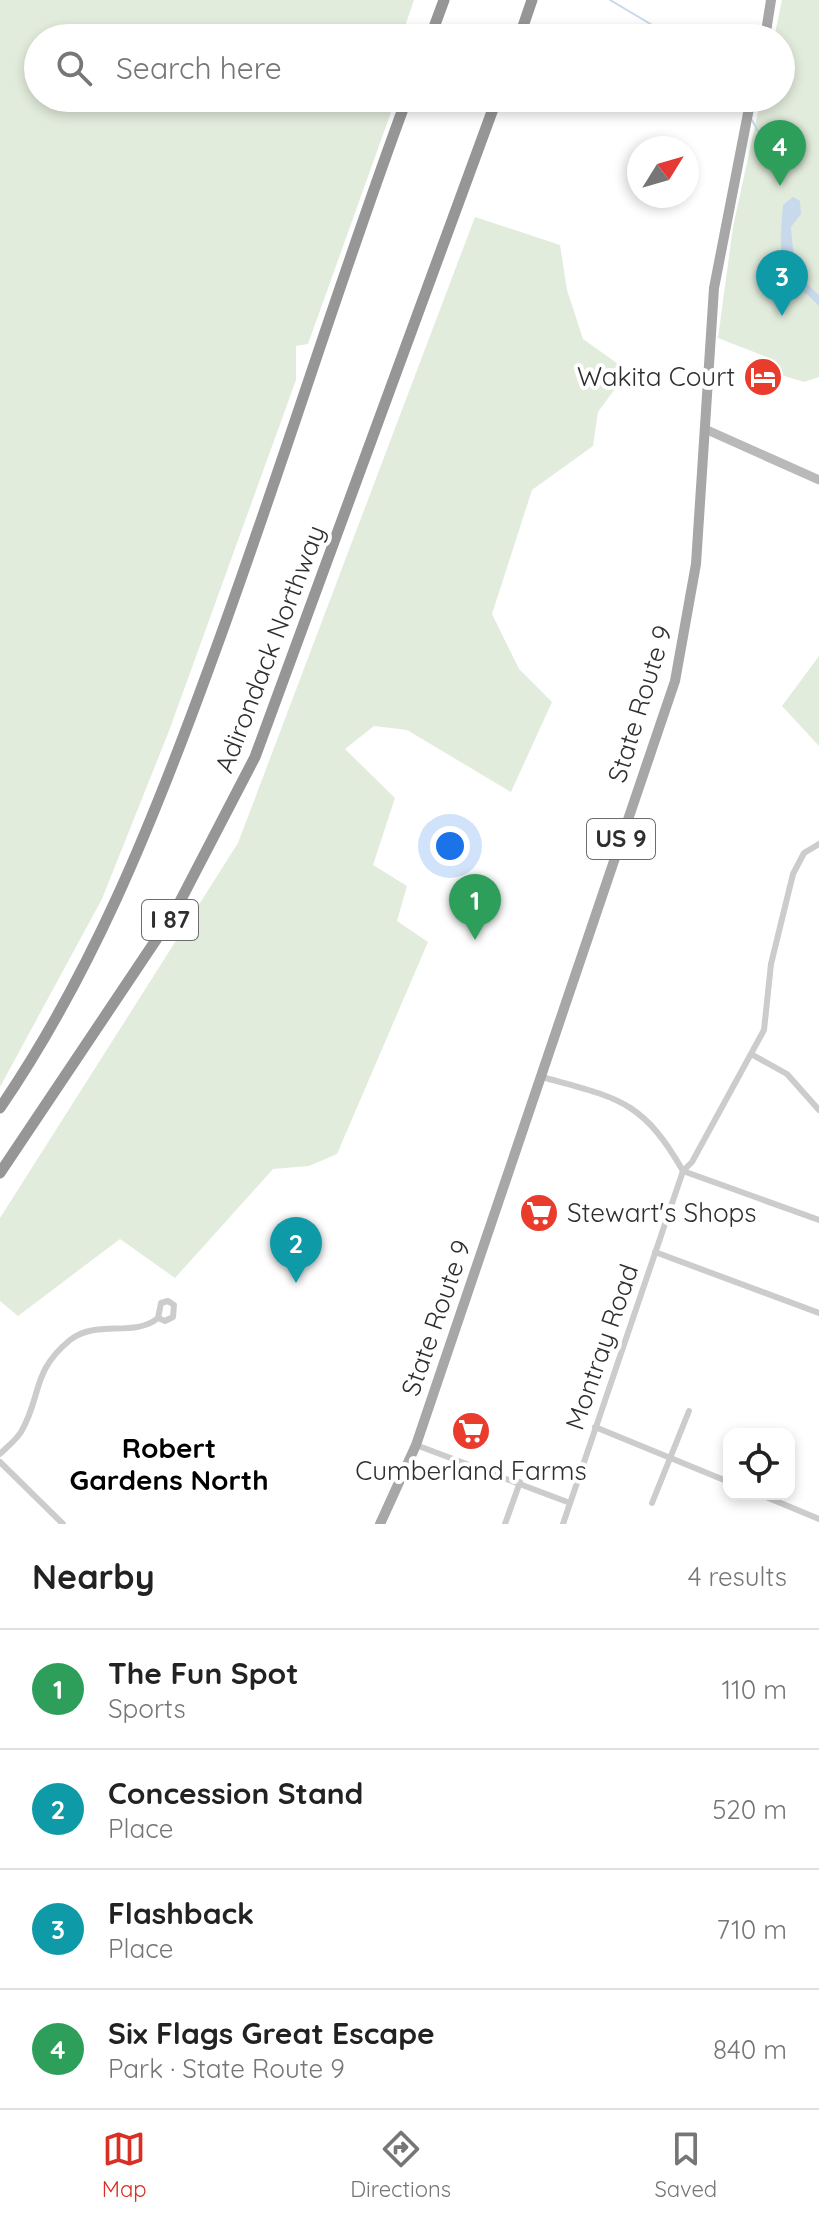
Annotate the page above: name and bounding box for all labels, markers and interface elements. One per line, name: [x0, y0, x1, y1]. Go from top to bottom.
search box: [24, 24, 795, 112]
icon: search: [52, 46, 96, 90]
text: Search here: [116, 49, 282, 87]
pin: 4: [754, 120, 806, 186]
north arrow: [627, 136, 699, 208]
pin: 3: [756, 250, 808, 316]
hotel icon: Wakita Court: [742, 356, 784, 398]
place label: Wakita Court: [577, 360, 735, 393]
street label: Adirondack Northway: [207, 520, 332, 777]
street label: State Route 9: [600, 621, 679, 786]
road number: US 9: [587, 819, 655, 859]
your location: [430, 826, 470, 866]
pin: 1: [449, 874, 501, 940]
road number: I 87: [142, 900, 198, 940]
supermarket icon: Stewart's Shops: [518, 1192, 560, 1234]
place label: Stewart's Shops: [567, 1196, 757, 1229]
pin: 2: [270, 1217, 322, 1283]
street label: State Route 9: [393, 1236, 478, 1400]
street label: Montray Road: [558, 1260, 645, 1434]
supermarket icon: Cumberland Farms: [450, 1410, 492, 1452]
map controls: [723, 1428, 795, 1500]
button: locate: [723, 1428, 795, 1500]
district label: Robert Gardens North: [69, 1430, 269, 1497]
place label: Cumberland Farms: [355, 1454, 587, 1487]
text: Nearby: [32, 1555, 155, 1598]
text: 4 results: [688, 1560, 787, 1593]
text: The Fun Spot: [108, 1654, 299, 1692]
text: 1: [53, 1673, 63, 1706]
text: 110 m: [721, 1673, 787, 1706]
text: Sports: [108, 1692, 186, 1725]
text: Concession Stand: [108, 1774, 363, 1812]
text: 2: [51, 1793, 65, 1826]
text: 520 m: [712, 1793, 787, 1826]
text: Place: [108, 1812, 173, 1845]
text: Flashback: [108, 1894, 254, 1932]
text: 3: [51, 1913, 65, 1946]
text: 710 m: [717, 1913, 787, 1946]
text: Place: [108, 1932, 173, 1965]
text: Six Flags Great Escape: [108, 2014, 435, 2052]
text: 4: [50, 2033, 66, 2066]
text: 840 m: [713, 2033, 787, 2066]
text: Park · State Route 9: [108, 2052, 345, 2085]
tab: Map: [102, 2127, 147, 2203]
tab: Directions: [350, 2127, 451, 2203]
tab: Saved: [654, 2127, 717, 2203]

